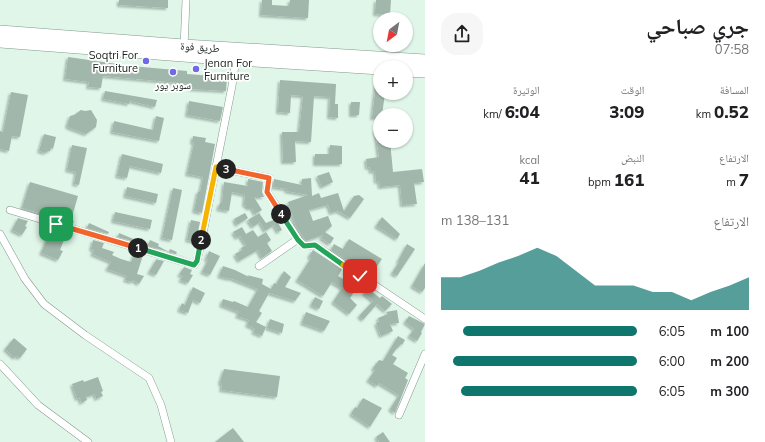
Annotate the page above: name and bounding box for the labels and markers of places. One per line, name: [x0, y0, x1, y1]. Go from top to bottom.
place label: Soqtri For Furniture: [89, 48, 138, 75]
marker: Soqtri For Furniture: [141, 56, 151, 66]
place label: Jenan For Furniture: [204, 56, 252, 83]
marker: Jenan For Furniture: [191, 64, 201, 74]
marker: سوبر يور: [168, 67, 178, 77]
place label: سوبر يور: [154, 78, 191, 92]
pin: 3: [216, 159, 236, 179]
pin: 4: [271, 204, 291, 224]
pin: [39, 207, 73, 241]
pin: 2: [191, 230, 211, 250]
pin: 1: [128, 238, 148, 258]
pin: [343, 259, 377, 293]

